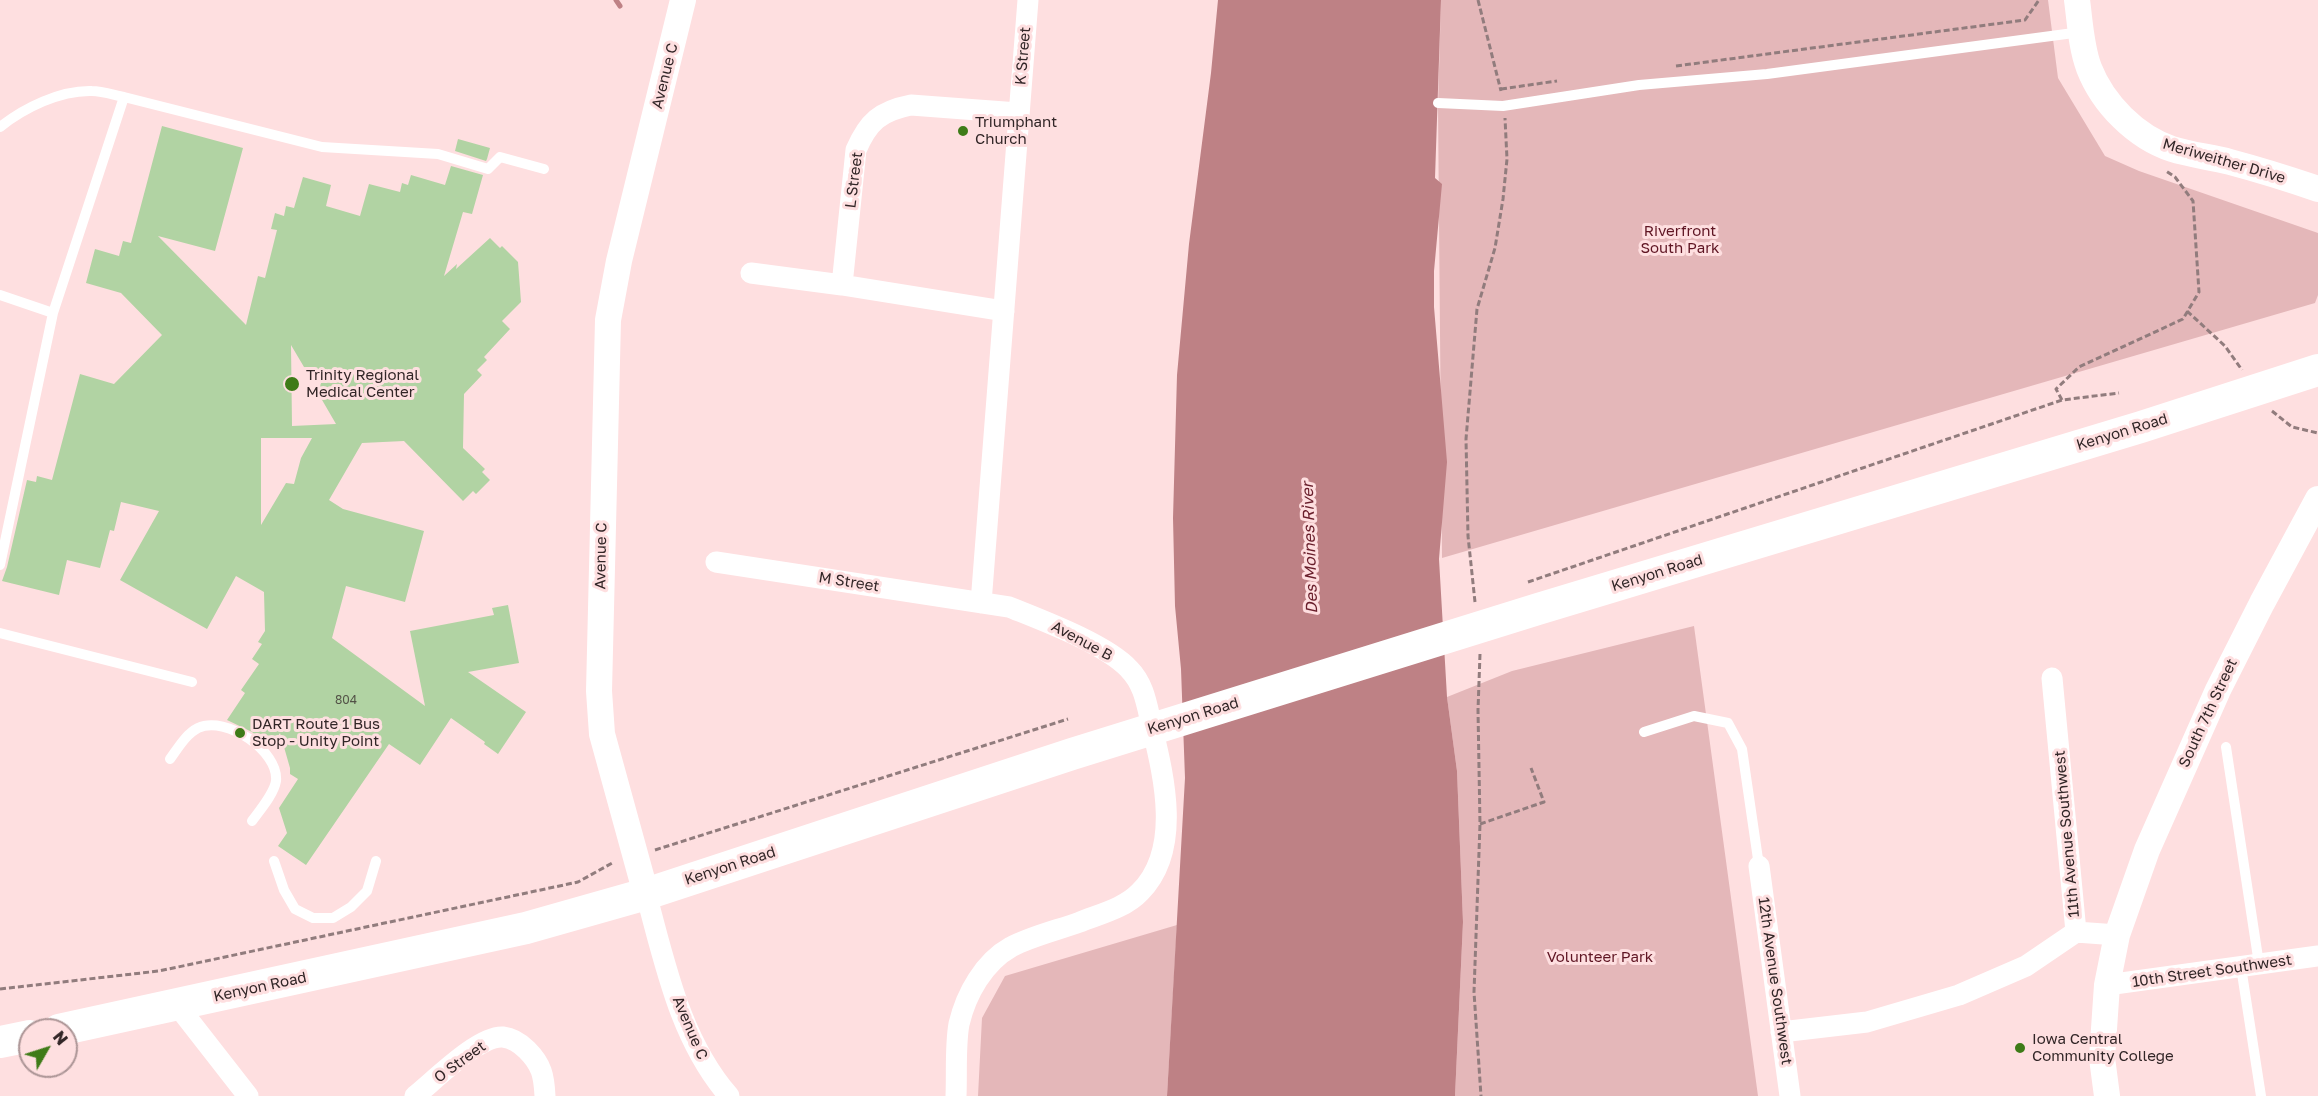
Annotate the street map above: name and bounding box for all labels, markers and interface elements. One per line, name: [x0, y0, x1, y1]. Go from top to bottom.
street label: K Street: [1011, 26, 1035, 86]
street label: Avenue C: [648, 41, 682, 111]
place label: Triumphant Church: [975, 113, 1057, 148]
marker: Triumphant Church: [956, 124, 970, 138]
street label: Meriweither Drive: [2161, 135, 2287, 187]
street label: L Street: [842, 151, 866, 209]
park label: Riverfront South Park: [1640, 222, 1720, 257]
place label: Trinity Regional Medical Center: [306, 366, 419, 401]
marker: Trinity Regional Medical Center: [283, 375, 301, 393]
street label: Kenyon Road: [2074, 410, 2170, 454]
water label: Des Moines River: [1298, 482, 1322, 614]
street label: Avenue C: [591, 522, 611, 590]
street label: Kenyon Road: [1609, 551, 1705, 595]
street label: M Street: [817, 568, 881, 596]
street label: Avenue B: [1048, 617, 1116, 665]
street label: South 7th Street: [2175, 656, 2241, 770]
house number: 804: [335, 693, 357, 707]
street label: Kenyon Road: [1145, 694, 1241, 738]
place label: DART Route 1 Bus Stop - Unity Point: [252, 715, 380, 750]
marker: DART Route 1 Bus Stop - Unity Point: [233, 726, 247, 740]
street label: 11th Avenue Southwest: [2051, 750, 2083, 918]
street label: Kenyon Road: [682, 843, 778, 889]
street label: 12th Avenue Southwest: [1754, 896, 1796, 1066]
park label: Volunteer Park: [1547, 948, 1653, 966]
street label: 10th Street Southwest: [2131, 951, 2293, 991]
street label: Kenyon Road: [212, 968, 308, 1006]
street label: Avenue C: [669, 994, 711, 1062]
north arrow: [18, 1018, 78, 1078]
text: N: [49, 1027, 72, 1049]
place label: Iowa Central Community College: [2032, 1030, 2174, 1065]
street label: O Street: [431, 1037, 489, 1087]
marker: Iowa Central Community College: [2013, 1041, 2027, 1055]

